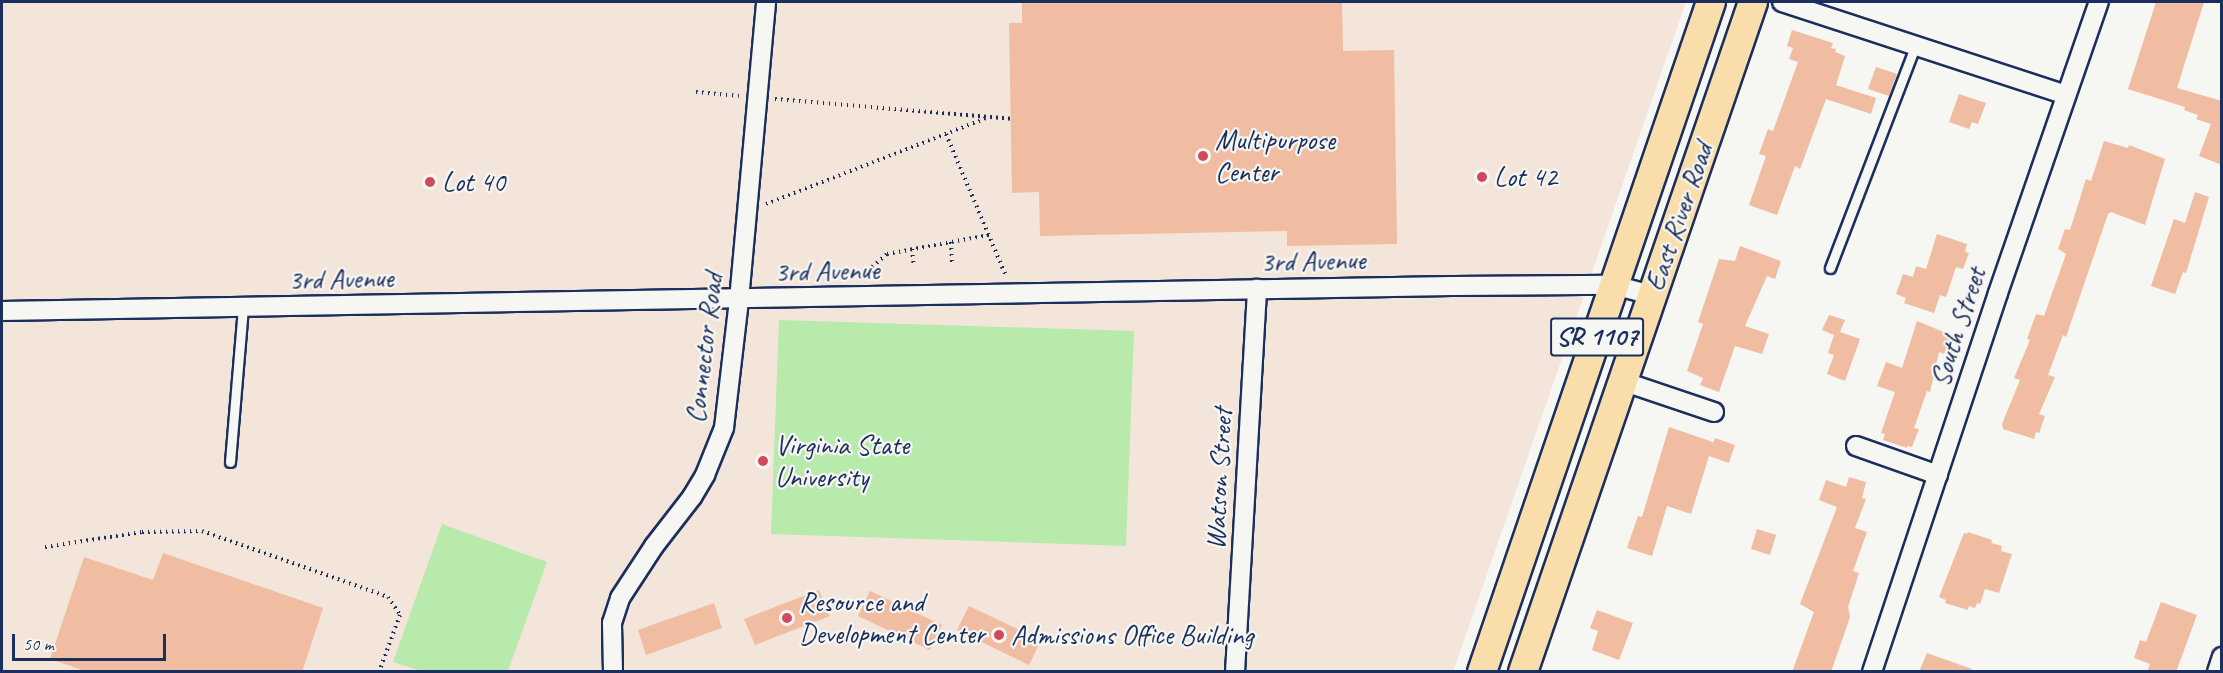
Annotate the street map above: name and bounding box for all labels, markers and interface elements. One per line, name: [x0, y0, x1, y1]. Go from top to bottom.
place label: Multipurpose Center: [1215, 123, 1335, 189]
street label: East River Road: [1638, 138, 1720, 296]
marker: Multipurpose Center: [1196, 149, 1210, 163]
place label: Lot 42: [1494, 160, 1557, 194]
place label: Lot 40: [442, 165, 505, 199]
marker: Lot 42: [1475, 170, 1489, 184]
marker: Lot 40: [423, 175, 437, 189]
street label: 3rd Avenue: [1260, 243, 1366, 279]
street label: 3rd Avenue: [774, 253, 880, 289]
street label: 3rd Avenue: [288, 261, 394, 297]
street label: South Street: [1923, 263, 1993, 391]
street label: Connector Road: [678, 271, 730, 425]
road number: SR 1107: [1549, 313, 1645, 361]
street label: Watson Street: [1199, 407, 1239, 551]
place label: Virginia State University: [775, 428, 910, 494]
marker: Virginia State University: [756, 454, 770, 468]
place label: Resource and Development Center: [799, 585, 985, 651]
marker: Resource and Development Center: [780, 611, 794, 625]
place label: Admissions Office Building: [1011, 618, 1253, 652]
scale bar: [15, 622, 170, 660]
marker: Admissions Office Building: [992, 628, 1006, 642]
text: 50 m: [23, 633, 54, 655]

